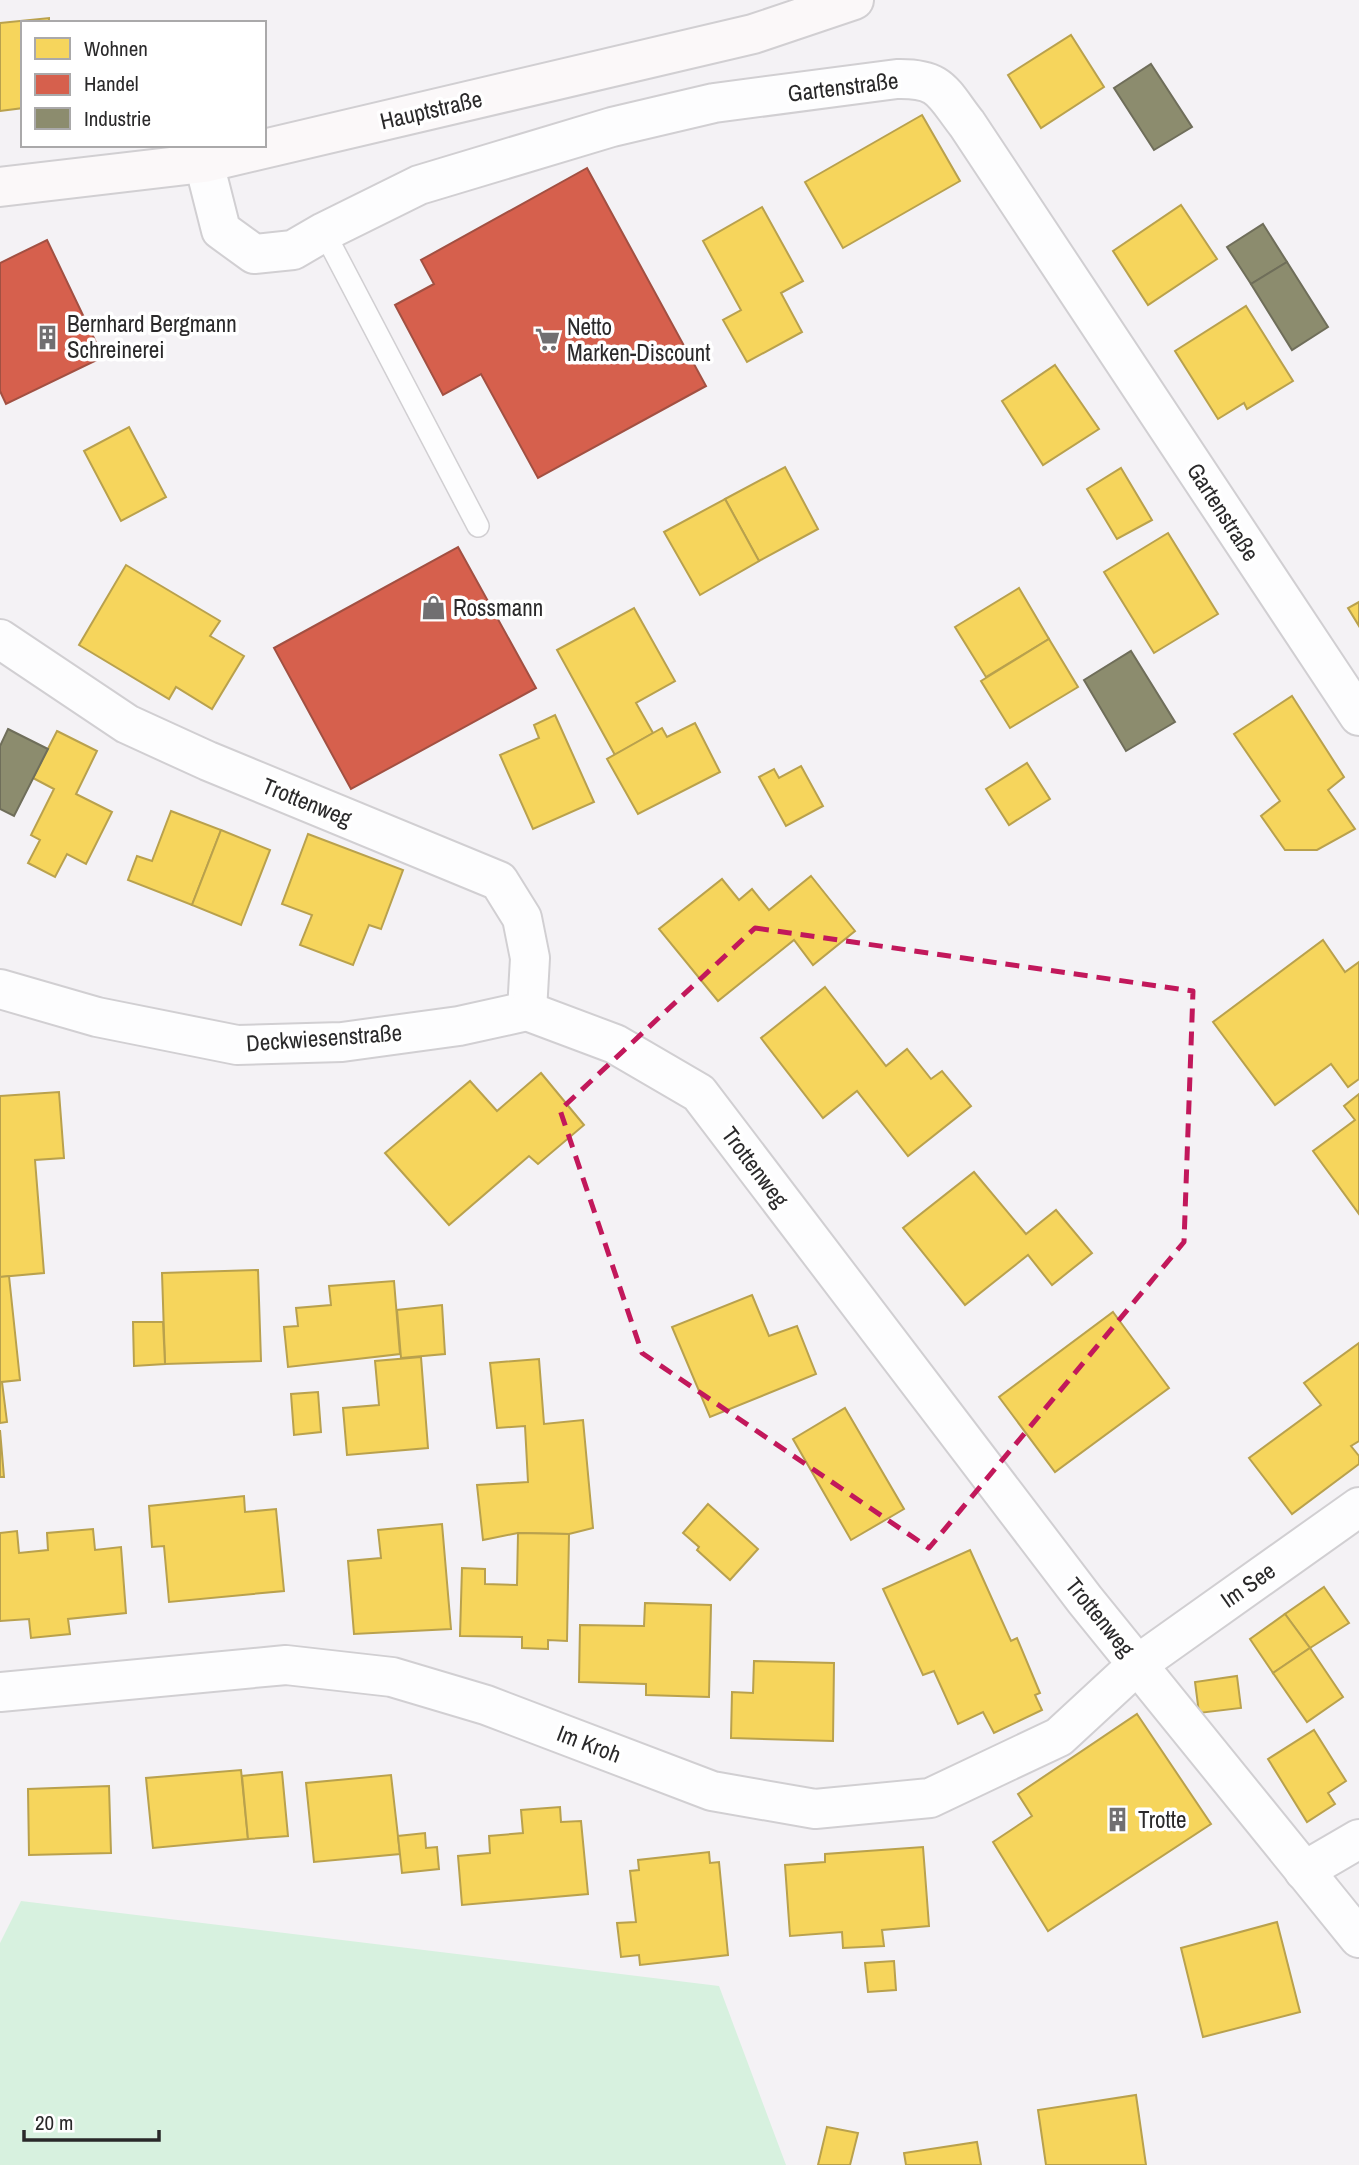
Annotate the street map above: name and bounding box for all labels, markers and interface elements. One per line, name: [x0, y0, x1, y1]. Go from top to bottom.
legend: [21, 21, 266, 147]
text: Wohnen: [84, 34, 148, 63]
street label: Gartenstraße: [786, 64, 900, 109]
text: Handel: [84, 69, 139, 98]
street label: Hauptstraße: [377, 83, 485, 136]
text: Industrie: [84, 104, 151, 133]
place label: Bernhard Bergmann Schreinerei: [67, 308, 237, 365]
place label: Netto Marken-Discount: [567, 311, 711, 368]
building icon: Bernhard Bergmann Schreinerei: [33, 323, 61, 351]
supermarket icon: Netto Marken-Discount: [533, 326, 561, 354]
street label: Gartenstraße: [1180, 457, 1267, 567]
place label: Rossmann: [453, 592, 543, 623]
shop icon: Rossmann: [419, 594, 447, 622]
street label: Trottenweg: [258, 770, 357, 834]
street label: Deckwiesenstraße: [245, 1017, 403, 1058]
street label: Trottenweg: [715, 1120, 796, 1214]
street label: Im See: [1214, 1555, 1281, 1614]
street label: Trottenweg: [1059, 1571, 1142, 1663]
street label: Im Kroh: [553, 1717, 626, 1770]
place label: Trotte: [1138, 1804, 1187, 1835]
building icon: Trotte: [1104, 1806, 1132, 1834]
scale bar: [24, 2098, 159, 2142]
text: 20 m: [35, 2108, 73, 2137]

